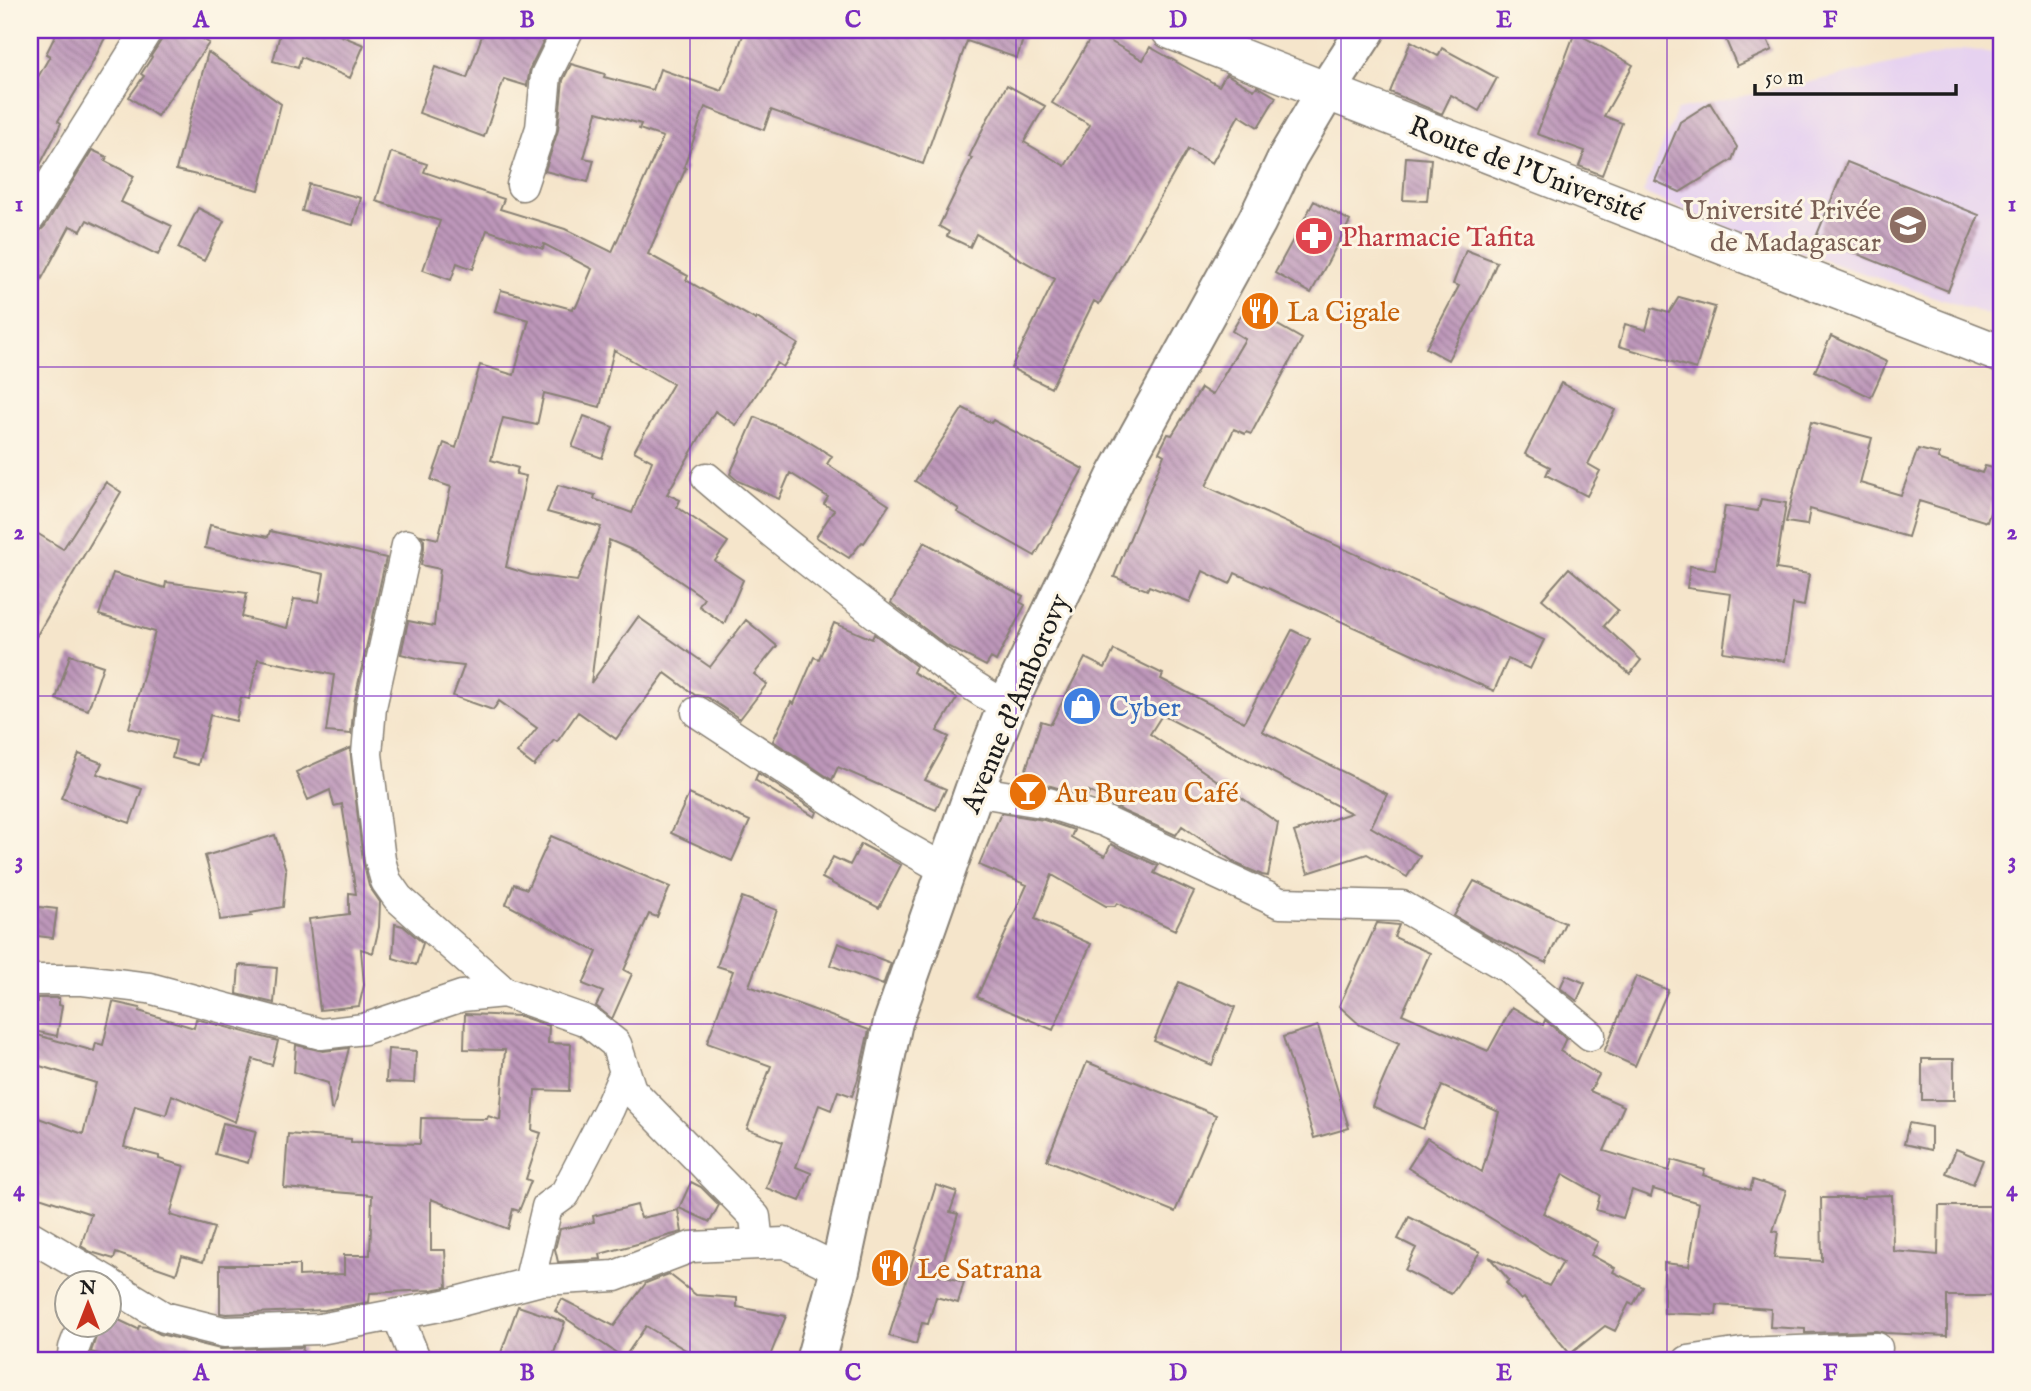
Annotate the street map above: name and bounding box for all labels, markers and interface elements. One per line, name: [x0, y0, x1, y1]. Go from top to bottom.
text: A: [192, 6, 210, 35]
text: B: [519, 6, 535, 35]
text: C: [845, 6, 862, 35]
text: D: [1169, 6, 1187, 35]
text: E: [1496, 6, 1512, 35]
text: F: [1823, 6, 1838, 35]
scale bar: [1755, 52, 1956, 96]
text: 50 m: [1765, 65, 1804, 92]
street label: Route de l'Université: [1404, 109, 1649, 231]
text: 1: [15, 190, 23, 219]
text: 1: [2008, 190, 2016, 219]
place label: Université Privée de Madagascar: [1683, 194, 1881, 261]
school or university icon: Université Privée de Madagascar: [1887, 204, 1929, 246]
pharmacy icon: Pharmacie Tafita: [1293, 215, 1335, 257]
place label: Pharmacie Tafita: [1341, 221, 1536, 256]
restaurant icon: La Cigale: [1239, 290, 1281, 332]
place label: La Cigale: [1287, 296, 1400, 331]
text: 2: [14, 518, 25, 547]
text: 2: [2007, 518, 2018, 547]
street label: Avenue d'Amborovy: [954, 589, 1078, 820]
shop icon: Cyber: [1061, 685, 1103, 727]
place label: Cyber: [1109, 691, 1181, 726]
bar icon: Au Bureau Café: [1007, 771, 1049, 813]
place label: Au Bureau Café: [1054, 777, 1239, 812]
text: 3: [15, 847, 23, 876]
text: 3: [2008, 847, 2016, 876]
text: 4: [13, 1175, 25, 1204]
text: 4: [2006, 1175, 2018, 1204]
restaurant icon: Le Satrana: [869, 1247, 911, 1289]
place label: Le Satrana: [917, 1253, 1042, 1288]
north arrow: [52, 1268, 122, 1338]
text: N: [79, 1277, 97, 1301]
text: A: [192, 1359, 210, 1388]
text: B: [519, 1359, 535, 1388]
text: C: [845, 1359, 862, 1388]
text: D: [1169, 1359, 1187, 1388]
text: E: [1496, 1359, 1512, 1388]
text: F: [1823, 1359, 1838, 1388]

